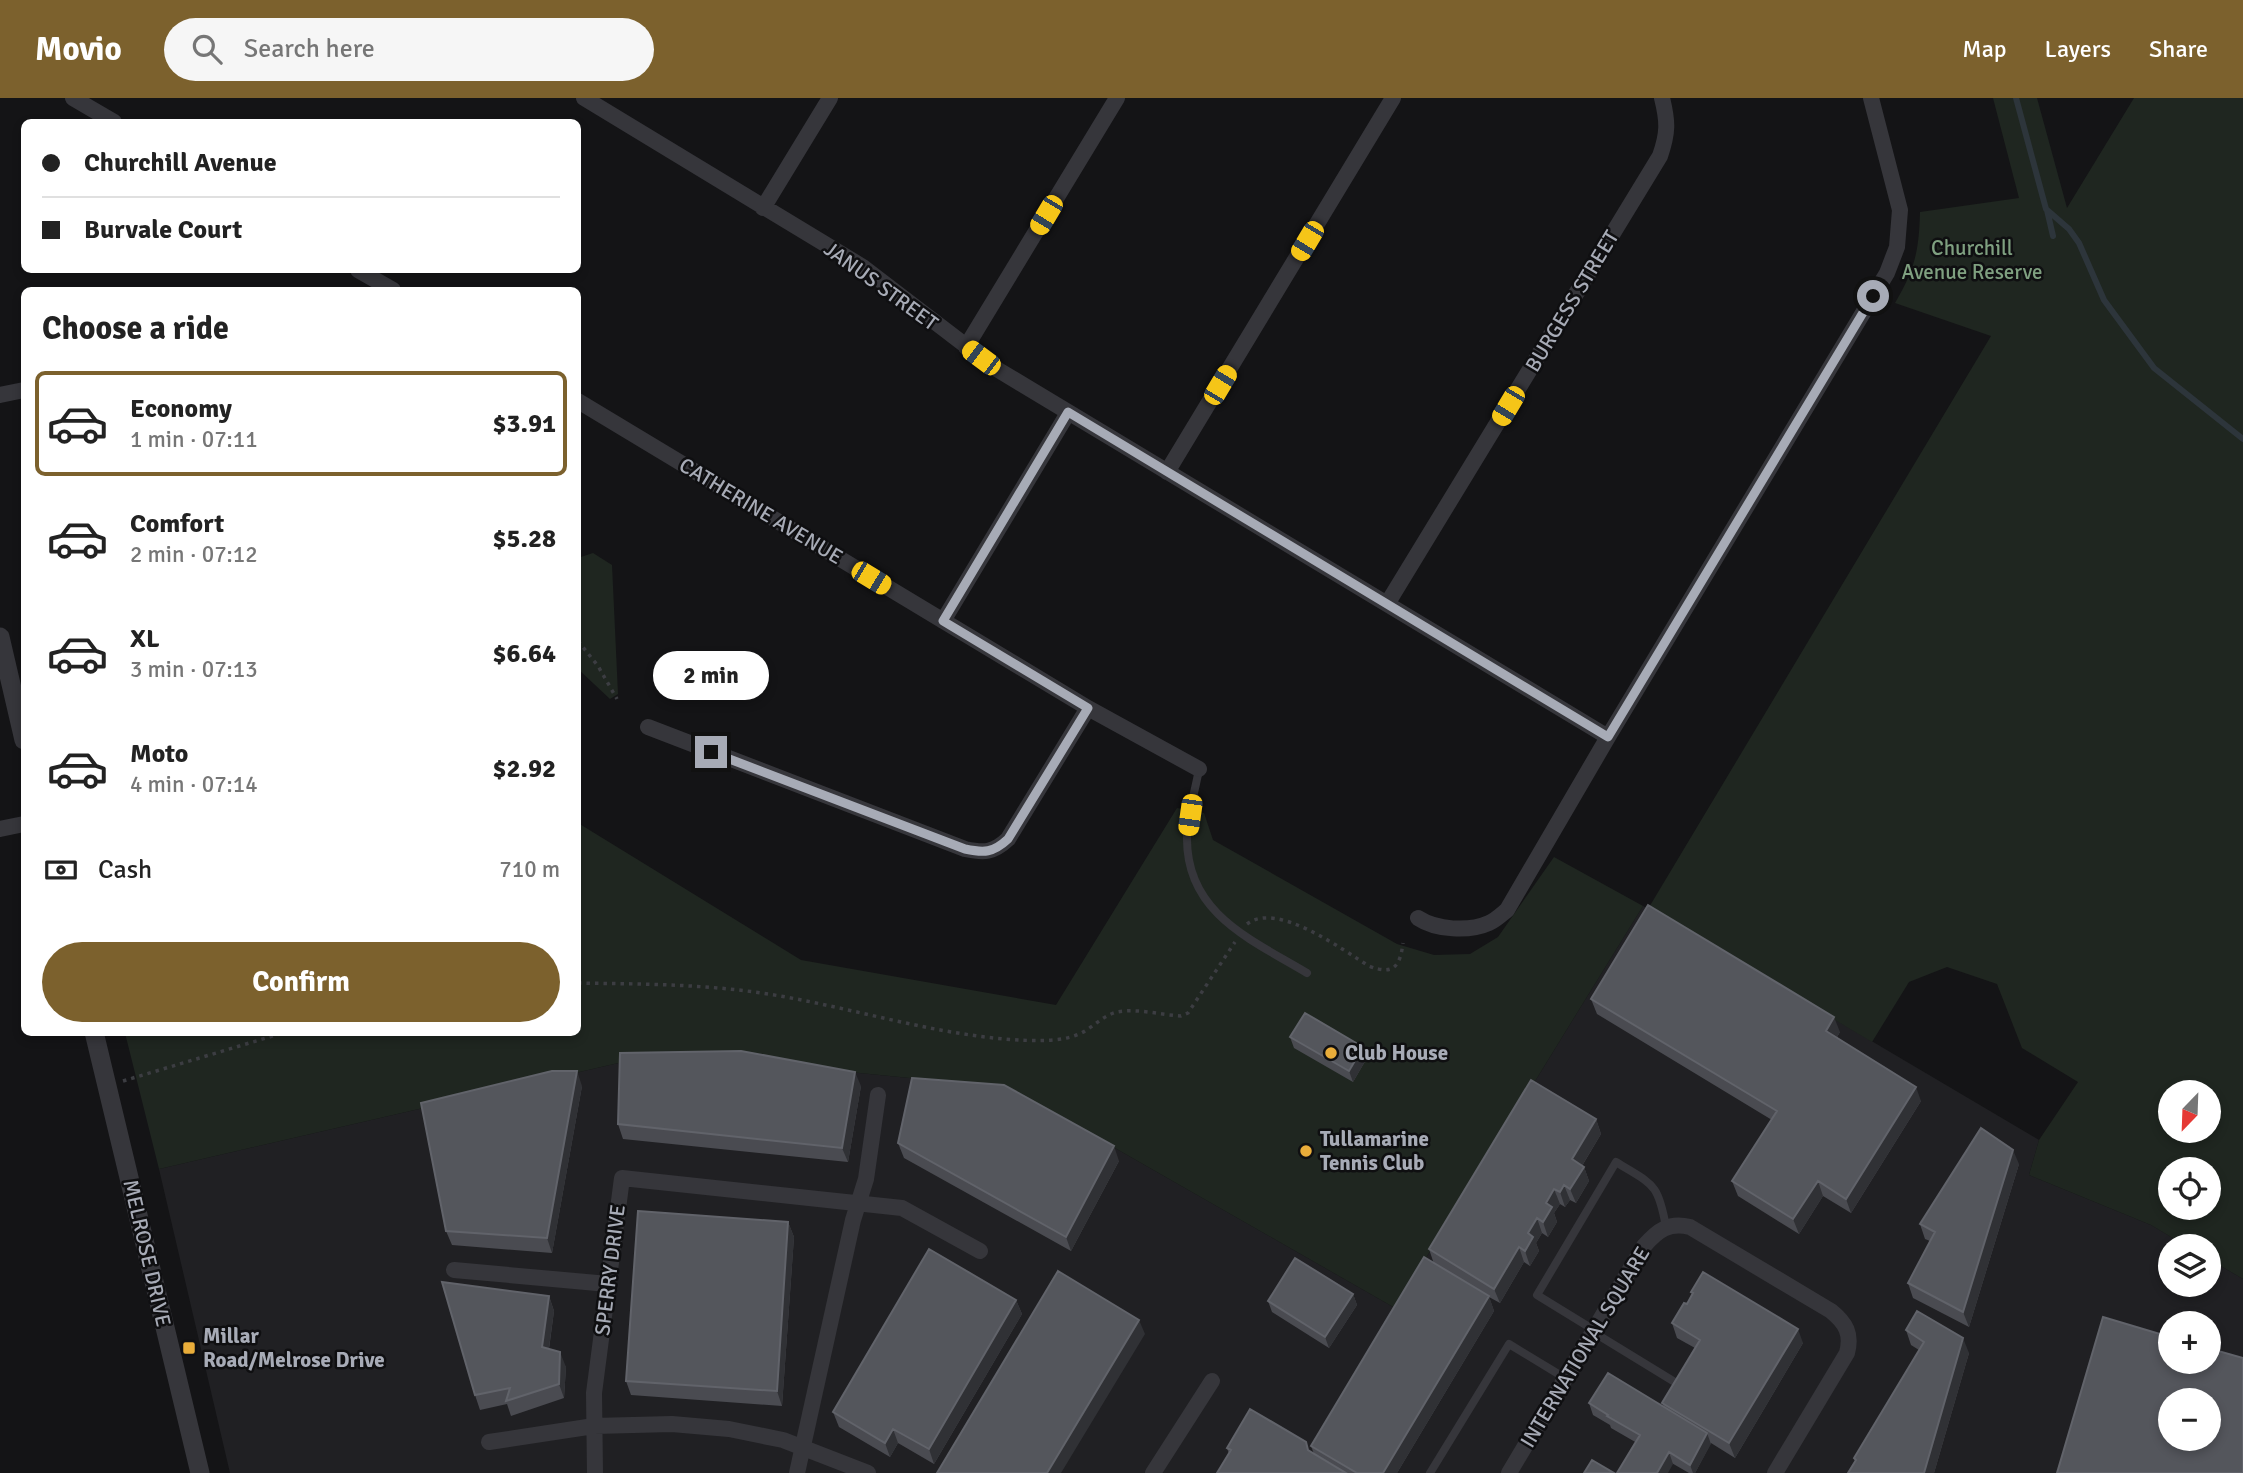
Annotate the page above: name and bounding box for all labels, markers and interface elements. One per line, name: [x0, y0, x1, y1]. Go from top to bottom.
search box: [164, 18, 654, 81]
text: Movio: [35, 29, 122, 70]
icon: search: [188, 30, 226, 68]
text: Search here: [244, 33, 375, 65]
text: Map: [1962, 34, 2007, 64]
text: Layers: [2045, 34, 2111, 64]
text: Share: [2149, 34, 2208, 64]
text: Churchill Avenue: [84, 147, 277, 179]
car: [1027, 192, 1066, 238]
text: Burvale Court: [84, 214, 242, 246]
car: [1288, 218, 1327, 264]
street label: BURGESS STREET: [1520, 225, 1625, 377]
park label: Churchill Avenue Reserve: [1902, 235, 2042, 285]
street label: JANUS STREET: [819, 236, 944, 336]
route start: [1857, 280, 1889, 312]
text: Choose a ride: [42, 309, 229, 348]
car: [958, 337, 1005, 379]
car: [1201, 362, 1240, 408]
car: [1489, 383, 1528, 429]
icon: car: [46, 392, 109, 455]
text: Economy: [130, 393, 232, 425]
text: $3.91: [492, 408, 556, 440]
text: 1 min · 07:11: [130, 425, 258, 454]
street label: CATHERINE AVENUE: [675, 452, 847, 570]
icon: car: [46, 507, 109, 570]
text: Comfort: [130, 508, 224, 540]
text: $5.28: [492, 523, 556, 555]
text: 2 min · 07:12: [130, 540, 258, 569]
car: [848, 558, 895, 598]
icon: car: [46, 622, 109, 685]
text: XL: [130, 623, 160, 655]
text: $6.64: [492, 638, 556, 670]
callout: 2 min: [653, 650, 769, 700]
text: 3 min · 07:13: [130, 655, 258, 684]
text: 2 min: [683, 661, 739, 690]
route end: [695, 736, 727, 768]
icon: car: [46, 737, 109, 800]
text: Moto: [130, 738, 188, 770]
text: $2.92: [492, 753, 556, 785]
text: 4 min · 07:14: [130, 770, 258, 799]
car: [1177, 793, 1204, 837]
icon: cash: [42, 851, 80, 889]
text: Cash: [98, 854, 152, 886]
text: 710 m: [499, 855, 560, 884]
button: Confirm: [42, 942, 560, 1022]
place label: Club House: [1345, 1040, 1448, 1066]
marker: Club House: [1323, 1045, 1339, 1061]
north arrow: [2158, 1080, 2221, 1143]
map controls: [2158, 1080, 2221, 1451]
place label: Tullamarine Tennis Club: [1320, 1126, 1429, 1176]
marker: Tullamarine Tennis Club: [1298, 1143, 1314, 1159]
button: locate: [2158, 1157, 2221, 1220]
street label: MELROSE DRIVE: [117, 1177, 177, 1329]
street label: SPERRY DRIVE: [589, 1203, 631, 1337]
button: layers: [2158, 1234, 2221, 1297]
street label: INTERNATIONAL SQUARE: [1515, 1242, 1655, 1452]
button: +: [2158, 1311, 2221, 1374]
place label: Millar Road/Melrose Drive: [203, 1323, 385, 1373]
marker: Millar Road/Melrose Drive: [181, 1340, 197, 1356]
button: −: [2158, 1388, 2221, 1451]

